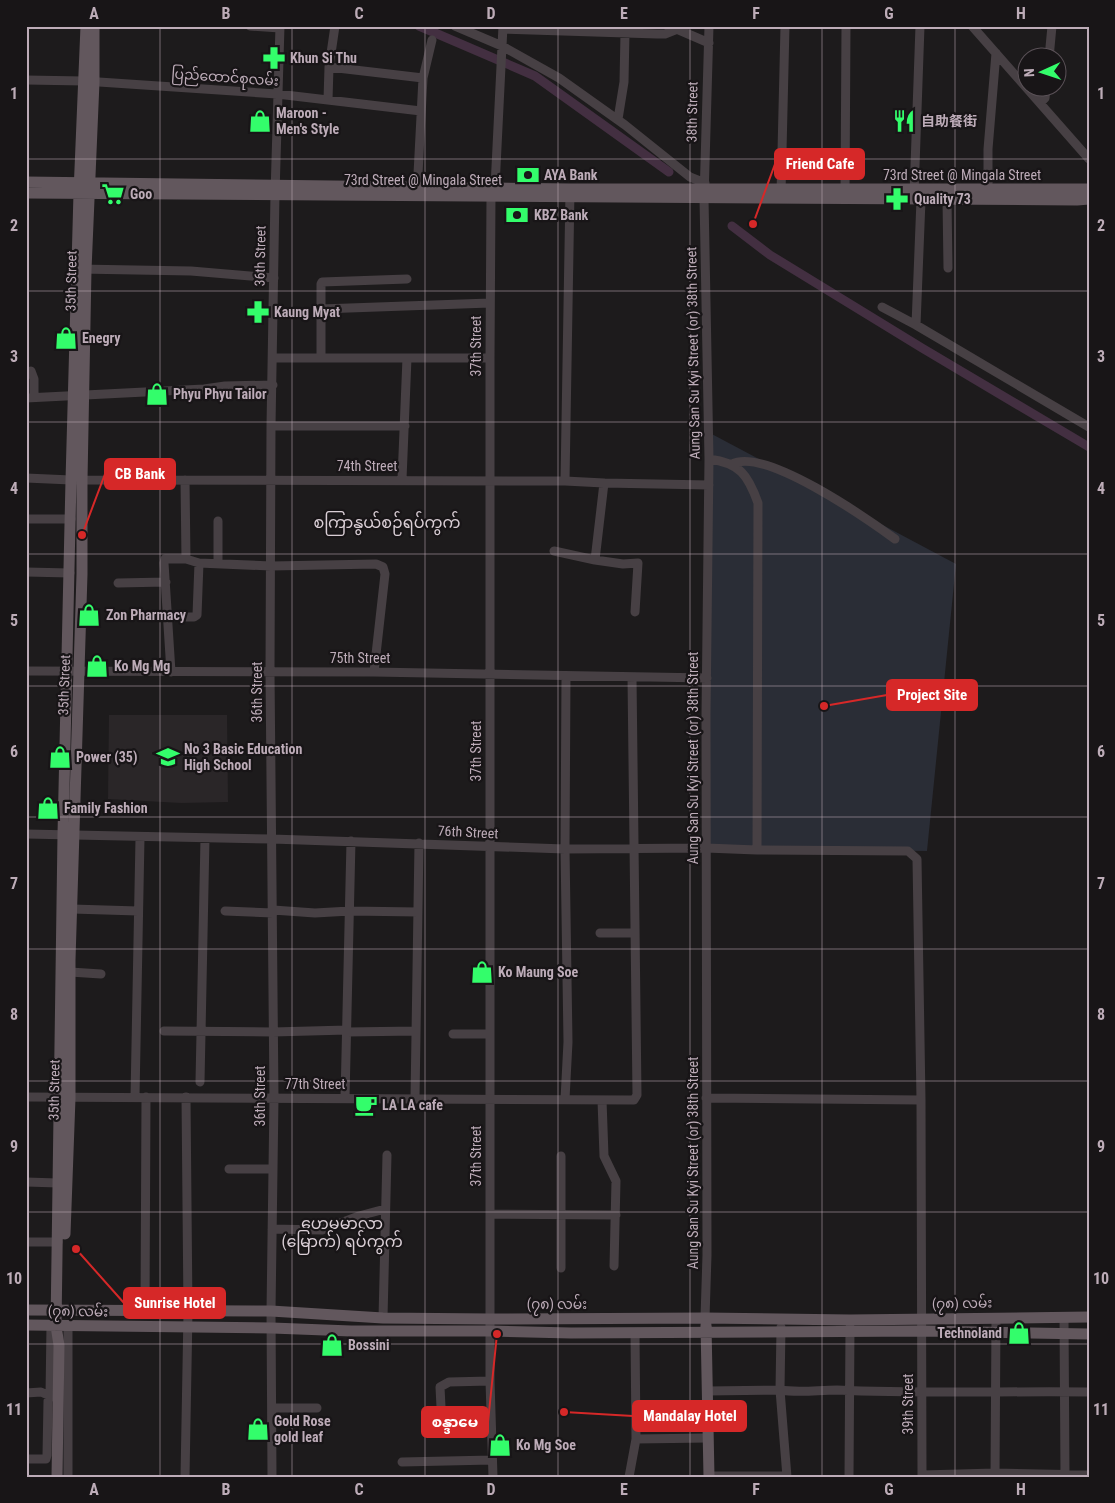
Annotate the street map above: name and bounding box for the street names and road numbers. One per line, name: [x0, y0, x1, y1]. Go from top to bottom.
street label: ပြည်ထောင်စုလမ်း: [171, 63, 279, 93]
street label: 38th Street: [683, 81, 701, 143]
street label: 73rd Street @ Mingala Street: [883, 167, 1041, 183]
street label: 73rd Street @ Mingala Street: [344, 172, 502, 188]
street label: 36th Street: [251, 225, 269, 287]
street label: Aung San Su Kyi Street (or) 38th Street: [683, 247, 704, 459]
street label: 35th Street: [62, 250, 80, 312]
street label: 37th Street: [468, 316, 484, 376]
street label: 74th Street: [337, 458, 397, 474]
street label: 75th Street: [330, 650, 390, 666]
street label: Aung San Su Kyi Street (or) 38th Street: [685, 652, 702, 864]
street label: 35th Street: [55, 654, 73, 716]
street label: 36th Street: [249, 662, 265, 722]
street label: 37th Street: [468, 721, 484, 781]
street label: 76th Street: [437, 822, 499, 842]
street label: Aung San Su Kyi Street (or) 38th Street: [685, 1057, 702, 1269]
street label: 35th Street: [45, 1059, 63, 1121]
street label: 36th Street: [252, 1066, 268, 1126]
street label: 77th Street: [285, 1076, 345, 1092]
street label: 37th Street: [468, 1126, 484, 1186]
street label: (၇၈) လမ်း: [932, 1292, 992, 1316]
street label: (၇၈) လမ်း: [527, 1294, 587, 1316]
street label: (၇၈) လမ်း: [48, 1300, 108, 1324]
street label: 39th Street: [900, 1374, 916, 1434]

